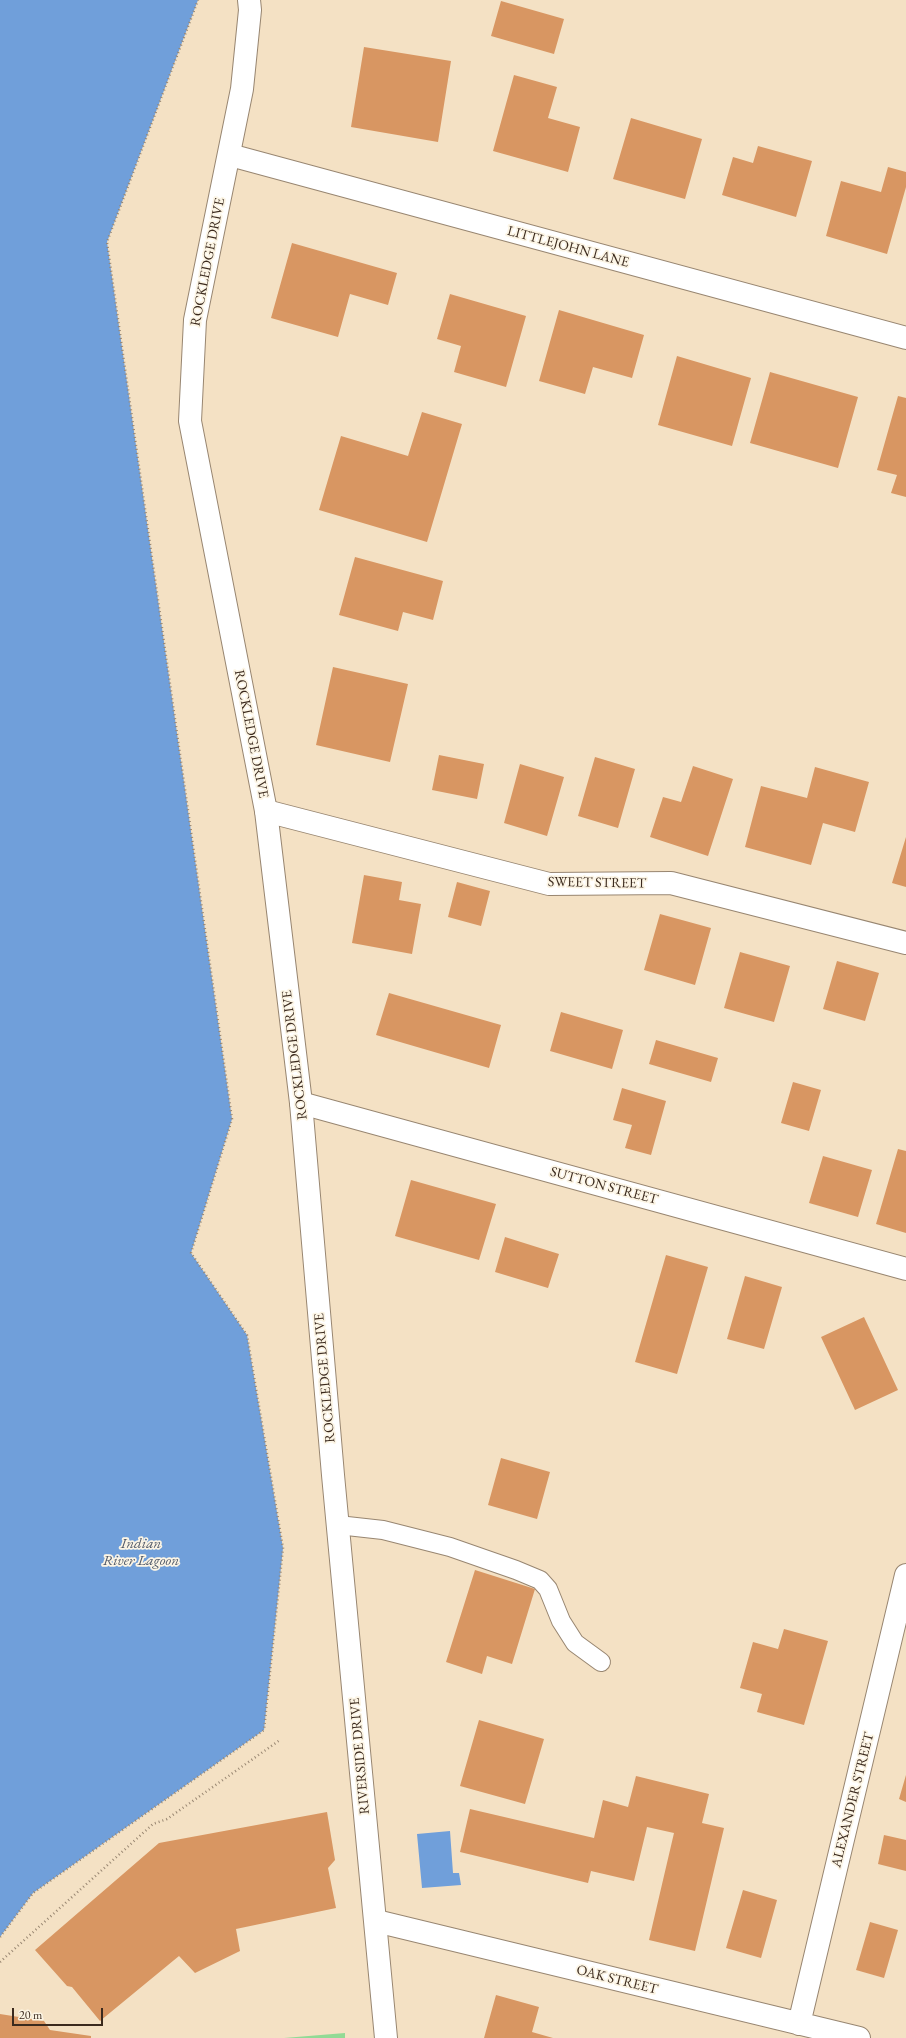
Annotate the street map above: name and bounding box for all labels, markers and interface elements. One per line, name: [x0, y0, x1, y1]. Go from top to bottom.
street label: ROCKLEDGE DRIVE: [187, 196, 229, 328]
street label: LITTLEJOHN LANE: [505, 223, 631, 271]
street label: ROCKLEDGE DRIVE: [230, 668, 272, 800]
street label: SWEET STREET: [548, 874, 646, 892]
street label: ROCKLEDGE DRIVE: [279, 989, 311, 1121]
street label: SUTTON STREET: [548, 1164, 660, 1208]
street label: ROCKLEDGE DRIVE: [311, 1312, 339, 1444]
water label: Indian River Lagoon: [103, 1535, 179, 1570]
street label: RIVERSIDE DRIVE: [347, 1697, 373, 1815]
street label: ALEXANDER STREET: [828, 1731, 878, 1869]
street label: OAK STREET: [575, 1962, 659, 1998]
scale bar: [14, 2000, 105, 2026]
text: 20 m: [19, 2007, 42, 2023]

